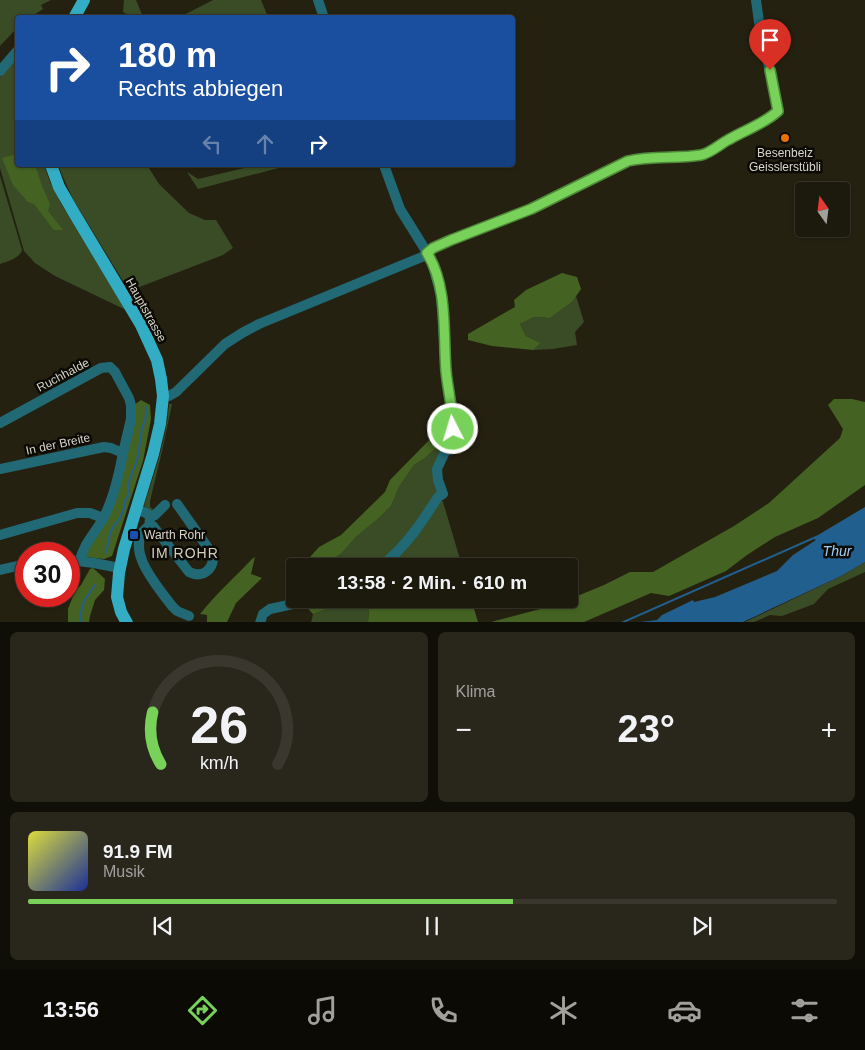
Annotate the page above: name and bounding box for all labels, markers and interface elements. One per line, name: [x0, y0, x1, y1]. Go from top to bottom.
pin: [749, 19, 791, 70]
icon: arrive: [756, 26, 784, 54]
icon: right: [35, 35, 100, 100]
text: 180 m: [118, 35, 217, 74]
text: Rechts abbiegen: [118, 76, 283, 101]
icon: left: [198, 130, 226, 158]
icon: ahead: [251, 130, 279, 158]
icon: right: [304, 130, 332, 158]
marker: Besenbeiz Geisslerstübli: [779, 132, 791, 144]
place label: Besenbeiz Geisslerstübli: [749, 146, 821, 174]
north arrow: [795, 182, 850, 238]
map controls: [795, 182, 850, 237]
street label: Hauptstrasse: [123, 276, 169, 345]
street label: Ruchhalde: [34, 355, 92, 395]
position arrow: [426, 402, 478, 454]
street label: In der Breite: [25, 430, 92, 458]
place label: Warth Rohr: [144, 528, 205, 542]
marker: Warth Rohr: [128, 529, 140, 541]
speed limit sign: 30: [15, 542, 80, 607]
water label: Thur: [823, 543, 853, 559]
district label: IM ROHR: [151, 545, 219, 561]
text: 13:58 · 2 Min. · 610 m: [337, 572, 527, 593]
text: Klima: [456, 683, 496, 700]
text: 26: [190, 696, 248, 754]
text: 23°: [618, 708, 675, 750]
text: −: [456, 714, 472, 745]
text: +: [821, 714, 837, 745]
text: km/h: [199, 753, 238, 773]
text: 91.9 FM: [103, 841, 173, 862]
text: Musik: [103, 863, 145, 880]
icon: previous: [149, 912, 177, 940]
icon: pause: [418, 912, 446, 940]
icon: next: [688, 912, 716, 940]
icon: directions: [185, 993, 220, 1028]
icon: music: [305, 993, 340, 1028]
icon: phone: [426, 993, 461, 1028]
icon: climate: [546, 993, 581, 1028]
icon: car: [667, 993, 702, 1028]
icon: filters: [787, 993, 822, 1028]
text: 13:56: [43, 997, 99, 1022]

